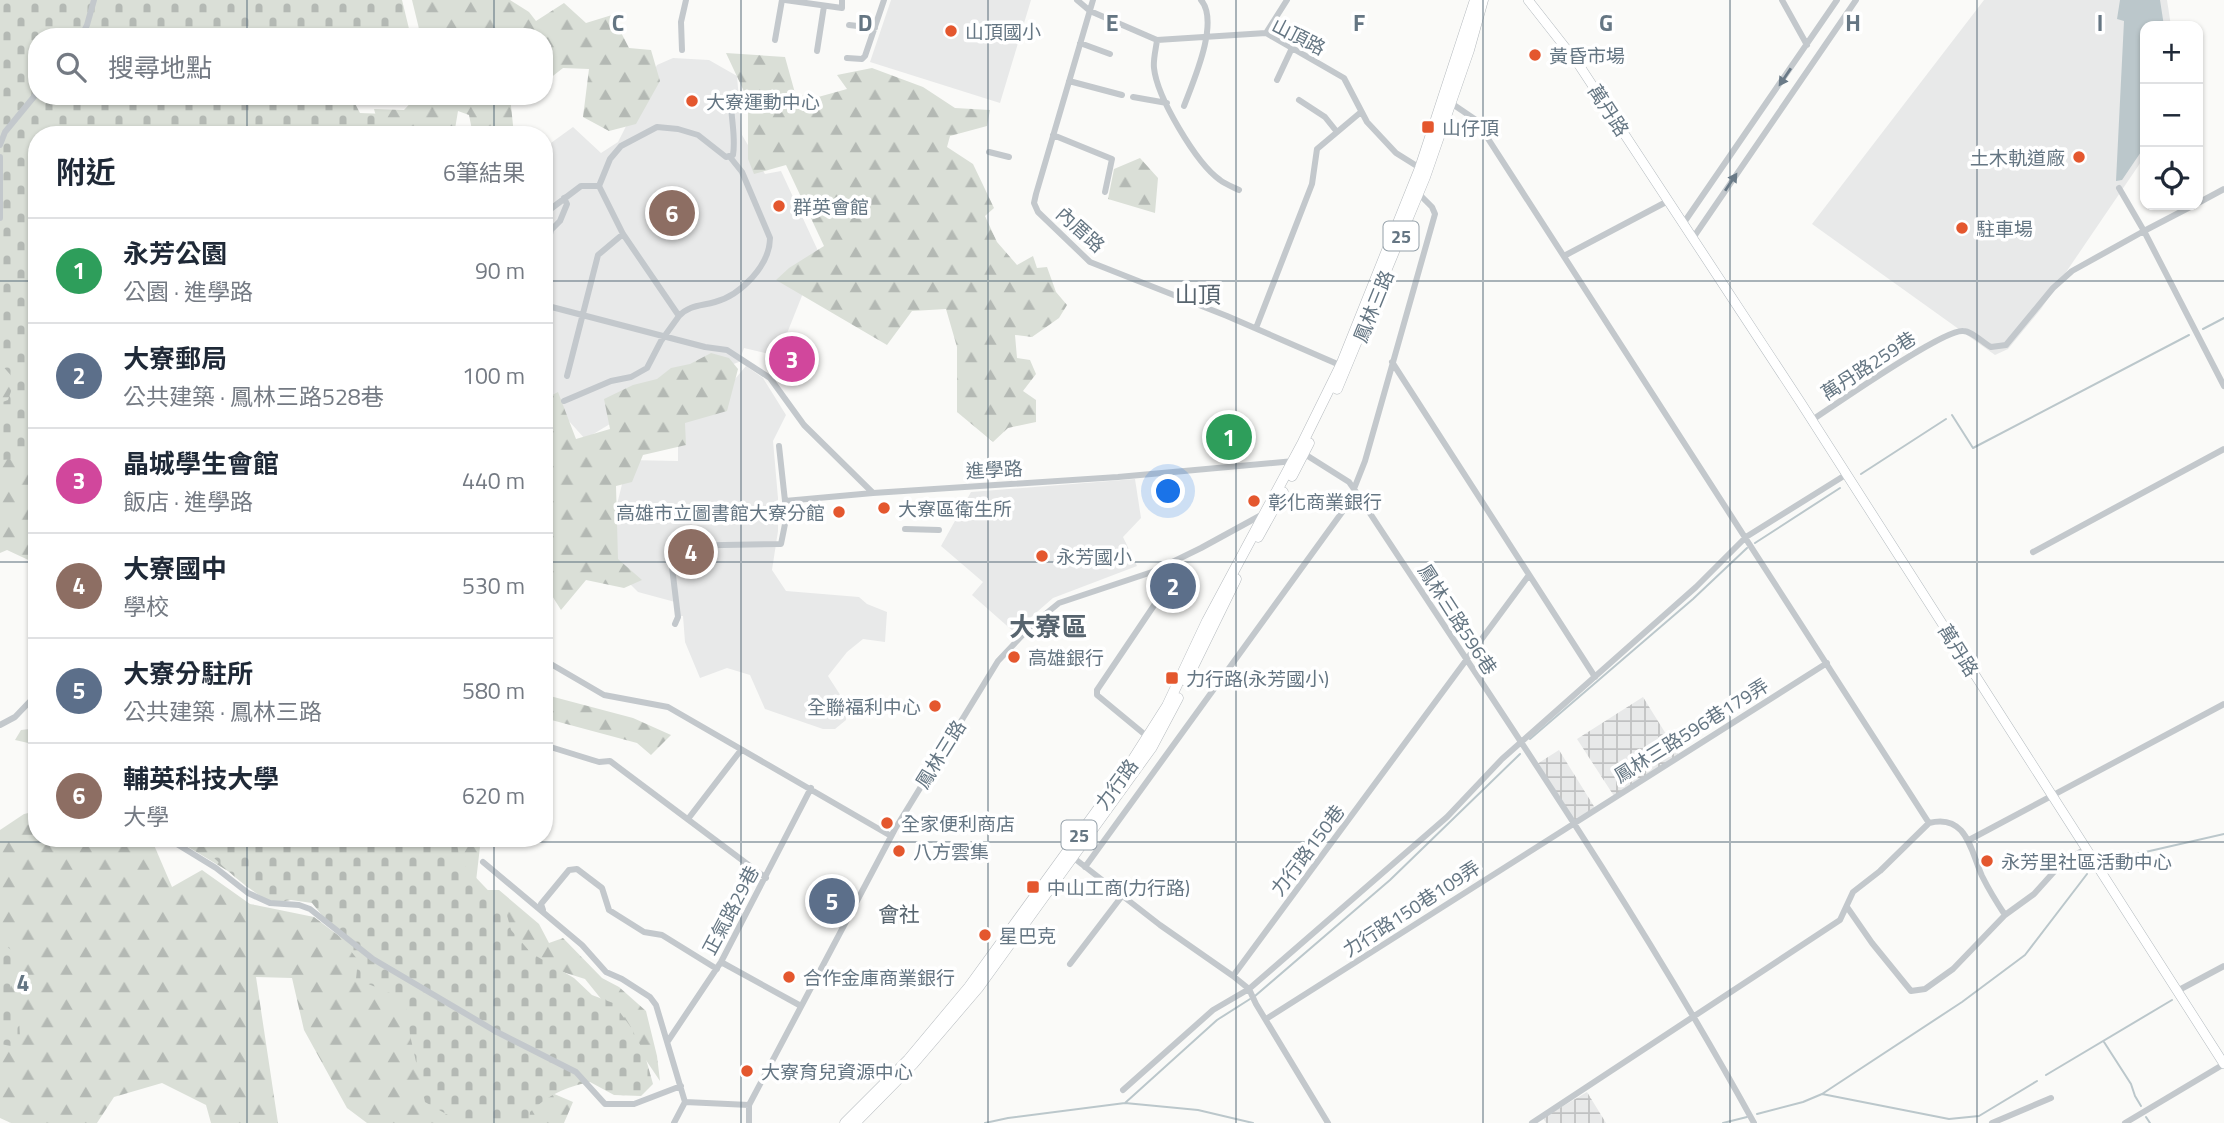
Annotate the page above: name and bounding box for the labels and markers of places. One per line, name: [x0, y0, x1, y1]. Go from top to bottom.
place label: 山頂國小: [965, 17, 1041, 46]
marker: 山頂國小: [943, 23, 959, 39]
place label: 黃昏市場: [1549, 41, 1625, 70]
marker: 黃昏市場: [1527, 47, 1543, 63]
place label: 大寮運動中心: [706, 87, 820, 116]
marker: 大寮運動中心: [684, 93, 700, 109]
place label: 山仔頂: [1442, 113, 1499, 142]
marker: 山仔頂: [1420, 119, 1436, 135]
place label: 土木軌道廠: [1970, 143, 2065, 172]
marker: 土木軌道廠: [2071, 149, 2087, 165]
pin: 6: [649, 187, 695, 239]
place label: 群英會館: [793, 192, 869, 221]
marker: 群英會館: [771, 198, 787, 214]
place label: 駐車場: [1976, 214, 2033, 243]
marker: 駐車場: [1954, 220, 1970, 236]
pin: 3: [769, 333, 815, 385]
pin: 1: [1206, 411, 1252, 463]
place label: 彰化商業銀行: [1268, 487, 1382, 516]
marker: 彰化商業銀行: [1246, 493, 1262, 509]
place label: 大寮區衛生所: [898, 494, 1012, 523]
place label: 高雄市立圖書館大寮分館: [616, 498, 825, 527]
marker: 大寮區衛生所: [876, 500, 892, 516]
marker: 高雄市立圖書館大寮分館: [831, 504, 847, 520]
pin: 4: [668, 526, 714, 578]
place label: 永芳國小: [1056, 542, 1132, 571]
marker: 永芳國小: [1034, 548, 1050, 564]
pin: 2: [1150, 560, 1196, 612]
place label: 高雄銀行: [1028, 643, 1104, 672]
marker: 高雄銀行: [1006, 649, 1022, 665]
place label: 力行路(永芳國小): [1186, 664, 1329, 693]
marker: 力行路(永芳國小): [1164, 670, 1180, 686]
place label: 全聯福利中心: [807, 692, 921, 721]
marker: 全聯福利中心: [927, 698, 943, 714]
place label: 全家便利商店: [901, 809, 1015, 838]
marker: 全家便利商店: [879, 815, 895, 831]
place label: 八方雲集: [913, 837, 989, 866]
marker: 八方雲集: [891, 843, 907, 859]
place label: 永芳里社區活動中心: [2001, 847, 2172, 876]
marker: 永芳里社區活動中心: [1979, 853, 1995, 869]
place label: 中山工商(力行路): [1047, 873, 1190, 902]
pin: 5: [809, 875, 855, 927]
marker: 中山工商(力行路): [1025, 879, 1041, 895]
place label: 星巴克: [999, 921, 1056, 950]
marker: 星巴克: [977, 927, 993, 943]
place label: 合作金庫商業銀行: [803, 963, 955, 992]
marker: 合作金庫商業銀行: [781, 969, 797, 985]
place label: 大寮育兒資源中心: [761, 1057, 913, 1086]
marker: 大寮育兒資源中心: [739, 1063, 755, 1079]

